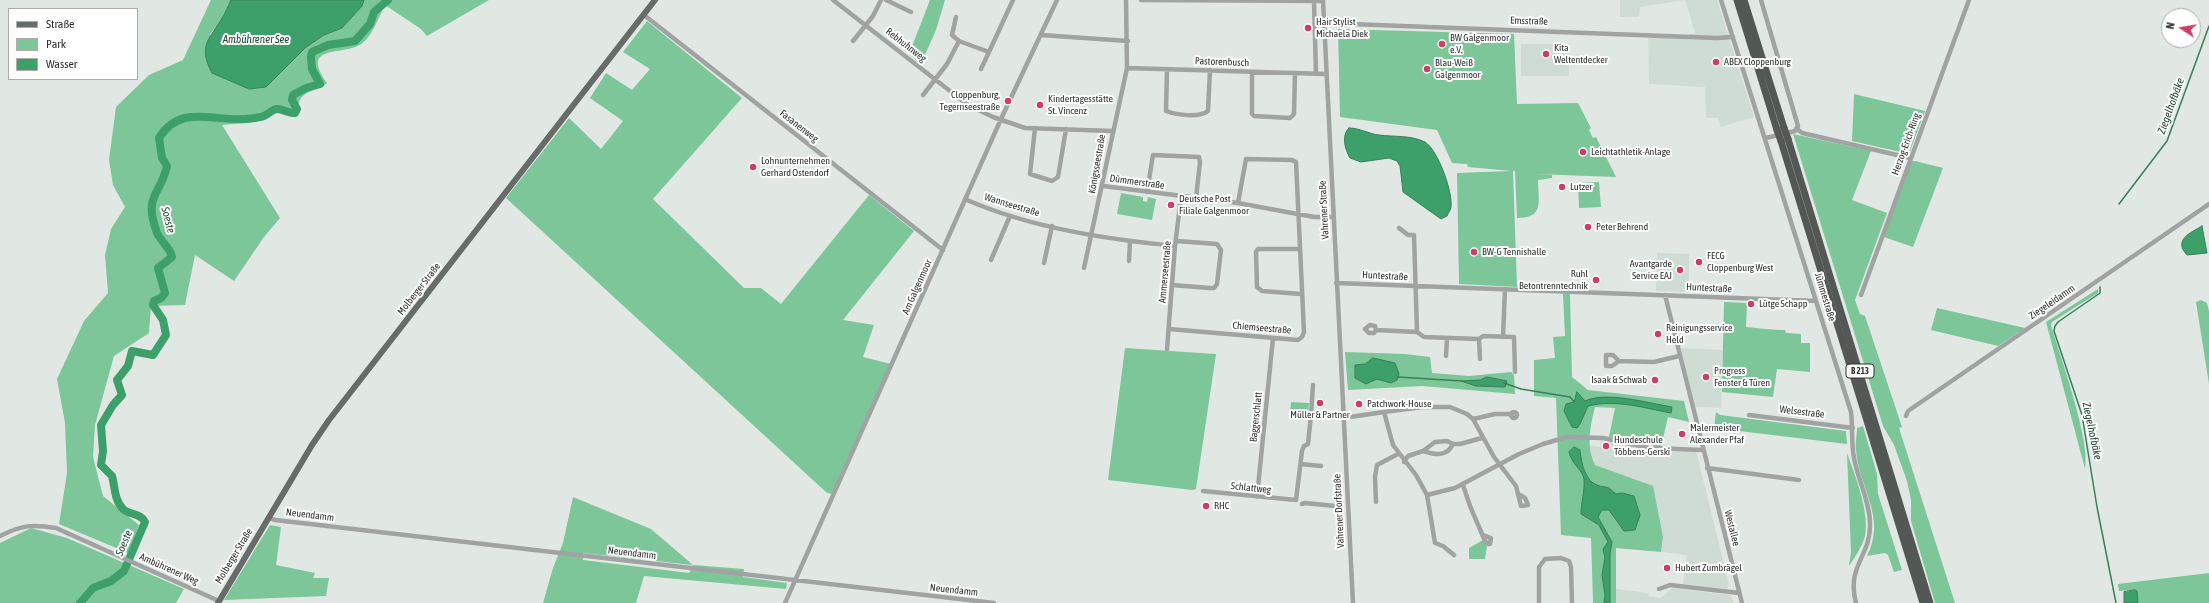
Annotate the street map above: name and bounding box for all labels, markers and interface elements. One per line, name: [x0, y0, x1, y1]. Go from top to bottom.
legend: [8, 8, 138, 80]
north arrow: [2161, 8, 2201, 48]
street label: Emsstraße: [1510, 14, 1548, 28]
place label: Hair Stylist Michaela Diek: [1316, 16, 1368, 40]
text: Straße: [46, 17, 74, 31]
text: N: [2164, 21, 2177, 30]
marker: Hair Stylist Michaela Diek: [1303, 23, 1313, 33]
street label: Rebhuhnweg: [883, 25, 929, 65]
place label: BW Galgenmoor e.V.: [1450, 32, 1509, 56]
water label: Ambührener See: [223, 33, 289, 47]
text: Park: [46, 37, 66, 51]
marker: BW Galgenmoor e.V.: [1437, 39, 1447, 49]
place label: Kita Weltentdecker: [1554, 42, 1608, 66]
marker: Kita Weltentdecker: [1541, 49, 1551, 59]
street label: Pastorenbusch: [1195, 55, 1249, 69]
place label: ABEX Cloppenburg: [1724, 56, 1791, 68]
text: Wasser: [46, 57, 77, 71]
place label: Blau-Weiß Galgenmoor: [1435, 57, 1480, 80]
marker: ABEX Cloppenburg: [1711, 57, 1721, 67]
marker: Blau-Weiß Galgenmoor: [1422, 64, 1432, 74]
water label: Ziegelhofbäke: [2155, 76, 2187, 136]
place label: Cloppenburg, Tegernseestraße: [940, 89, 1000, 112]
place label: Kindertagesstätte St. Vincenz: [1048, 93, 1113, 116]
marker: Cloppenburg, Tegernseestraße: [1003, 96, 1013, 106]
marker: Kindertagesstätte St. Vincenz: [1035, 100, 1045, 110]
street label: Fasanenweg: [777, 107, 821, 145]
street label: Herzog-Erich-Ring: [1889, 111, 1923, 177]
street label: Königsseestraße: [1086, 133, 1108, 195]
place label: Leichtathletik-Anlage: [1591, 146, 1670, 158]
marker: Leichtathletik-Anlage: [1578, 147, 1588, 157]
place label: Lohnunternehmen Gerhard Ostendorf: [761, 155, 830, 178]
marker: Lohnunternehmen Gerhard Ostendorf: [748, 162, 758, 172]
street label: Dümmerstraße: [1109, 172, 1165, 192]
street label: Vahrener Straße: [1316, 180, 1332, 240]
place label: Lutzer: [1570, 181, 1593, 193]
marker: Lutzer: [1557, 182, 1567, 192]
street label: Wannseestraße: [983, 191, 1041, 219]
place label: Deutsche Post Filiale Galgenmoor: [1179, 193, 1249, 216]
marker: Deutsche Post Filiale Galgenmoor: [1166, 200, 1176, 210]
water label: Soeste: [158, 205, 178, 235]
place label: Peter Behrend: [1596, 221, 1648, 233]
marker: Peter Behrend: [1583, 222, 1593, 232]
street label: Ammerseestraße: [1156, 240, 1174, 304]
place label: BW-G Tennishalle: [1482, 246, 1546, 258]
marker: BW-G Tennishalle: [1469, 247, 1479, 257]
place label: FECG Cloppenburg West: [1707, 250, 1773, 274]
marker: FECG Cloppenburg West: [1694, 257, 1704, 267]
street label: Am Galgenmoor: [900, 258, 934, 316]
place label: Avantgarde Service EAJ: [1630, 258, 1672, 282]
street label: Molberger Straße: [395, 261, 443, 317]
marker: Avantgarde Service EAJ: [1675, 265, 1685, 275]
place label: Ruhl Betontrenntechnik: [1519, 268, 1588, 292]
street label: Huntestraße: [1362, 269, 1408, 283]
street label: Jümmestraße: [1812, 271, 1838, 323]
marker: Ruhl Betontrenntechnik: [1591, 275, 1601, 285]
street label: Huntestraße: [1686, 281, 1732, 295]
street label: Ziegeleidamm: [2027, 282, 2077, 322]
place label: Lütge Schapp: [1759, 298, 1807, 310]
marker: Lütge Schapp: [1746, 299, 1756, 309]
street label: Chiemseestraße: [1232, 319, 1292, 337]
place label: Reinigungsservice Held: [1666, 322, 1732, 346]
marker: Reinigungsservice Held: [1653, 329, 1663, 339]
road number: B 213: [1846, 364, 1874, 378]
place label: Progress Fenster & Türen: [1714, 365, 1770, 388]
marker: Progress Fenster & Türen: [1701, 372, 1711, 382]
place label: Isaak & Schwab: [1591, 374, 1647, 386]
marker: Isaak & Schwab: [1650, 375, 1660, 385]
street label: Baggerschlatt: [1247, 391, 1265, 443]
marker: Müller & Partner: [1315, 398, 1325, 408]
place label: Patchwork-House: [1367, 398, 1432, 410]
marker: Patchwork-House: [1354, 399, 1364, 409]
water label: Ziegelhofbäke: [2079, 401, 2105, 461]
street label: Welsestraße: [1779, 403, 1825, 421]
place label: Müller & Partner: [1290, 409, 1350, 421]
place label: Malermeister Alexander Pfaf: [1690, 422, 1744, 446]
marker: Malermeister Alexander Pfaf: [1677, 429, 1687, 439]
place label: Hundeschule Többens-Gerski: [1614, 434, 1670, 458]
marker: Hundeschule Többens-Gerski: [1601, 441, 1611, 451]
street label: Vahrener Dorfstraße: [1331, 474, 1347, 548]
street label: Schlattweg: [1230, 480, 1272, 496]
place label: RHC: [1214, 500, 1229, 512]
marker: RHC: [1201, 501, 1211, 511]
street label: Neuendamm: [285, 506, 335, 524]
street label: Westallee: [1722, 509, 1742, 547]
street label: Molberger Straße: [213, 526, 255, 586]
water label: Soeste: [113, 528, 135, 558]
street label: Neuendamm: [607, 544, 657, 562]
street label: Ambührener Weg: [138, 551, 200, 587]
place label: Hubert Zumbrägel: [1675, 562, 1742, 574]
marker: Hubert Zumbrägel: [1662, 563, 1672, 573]
street label: Neuendamm: [929, 582, 979, 598]

